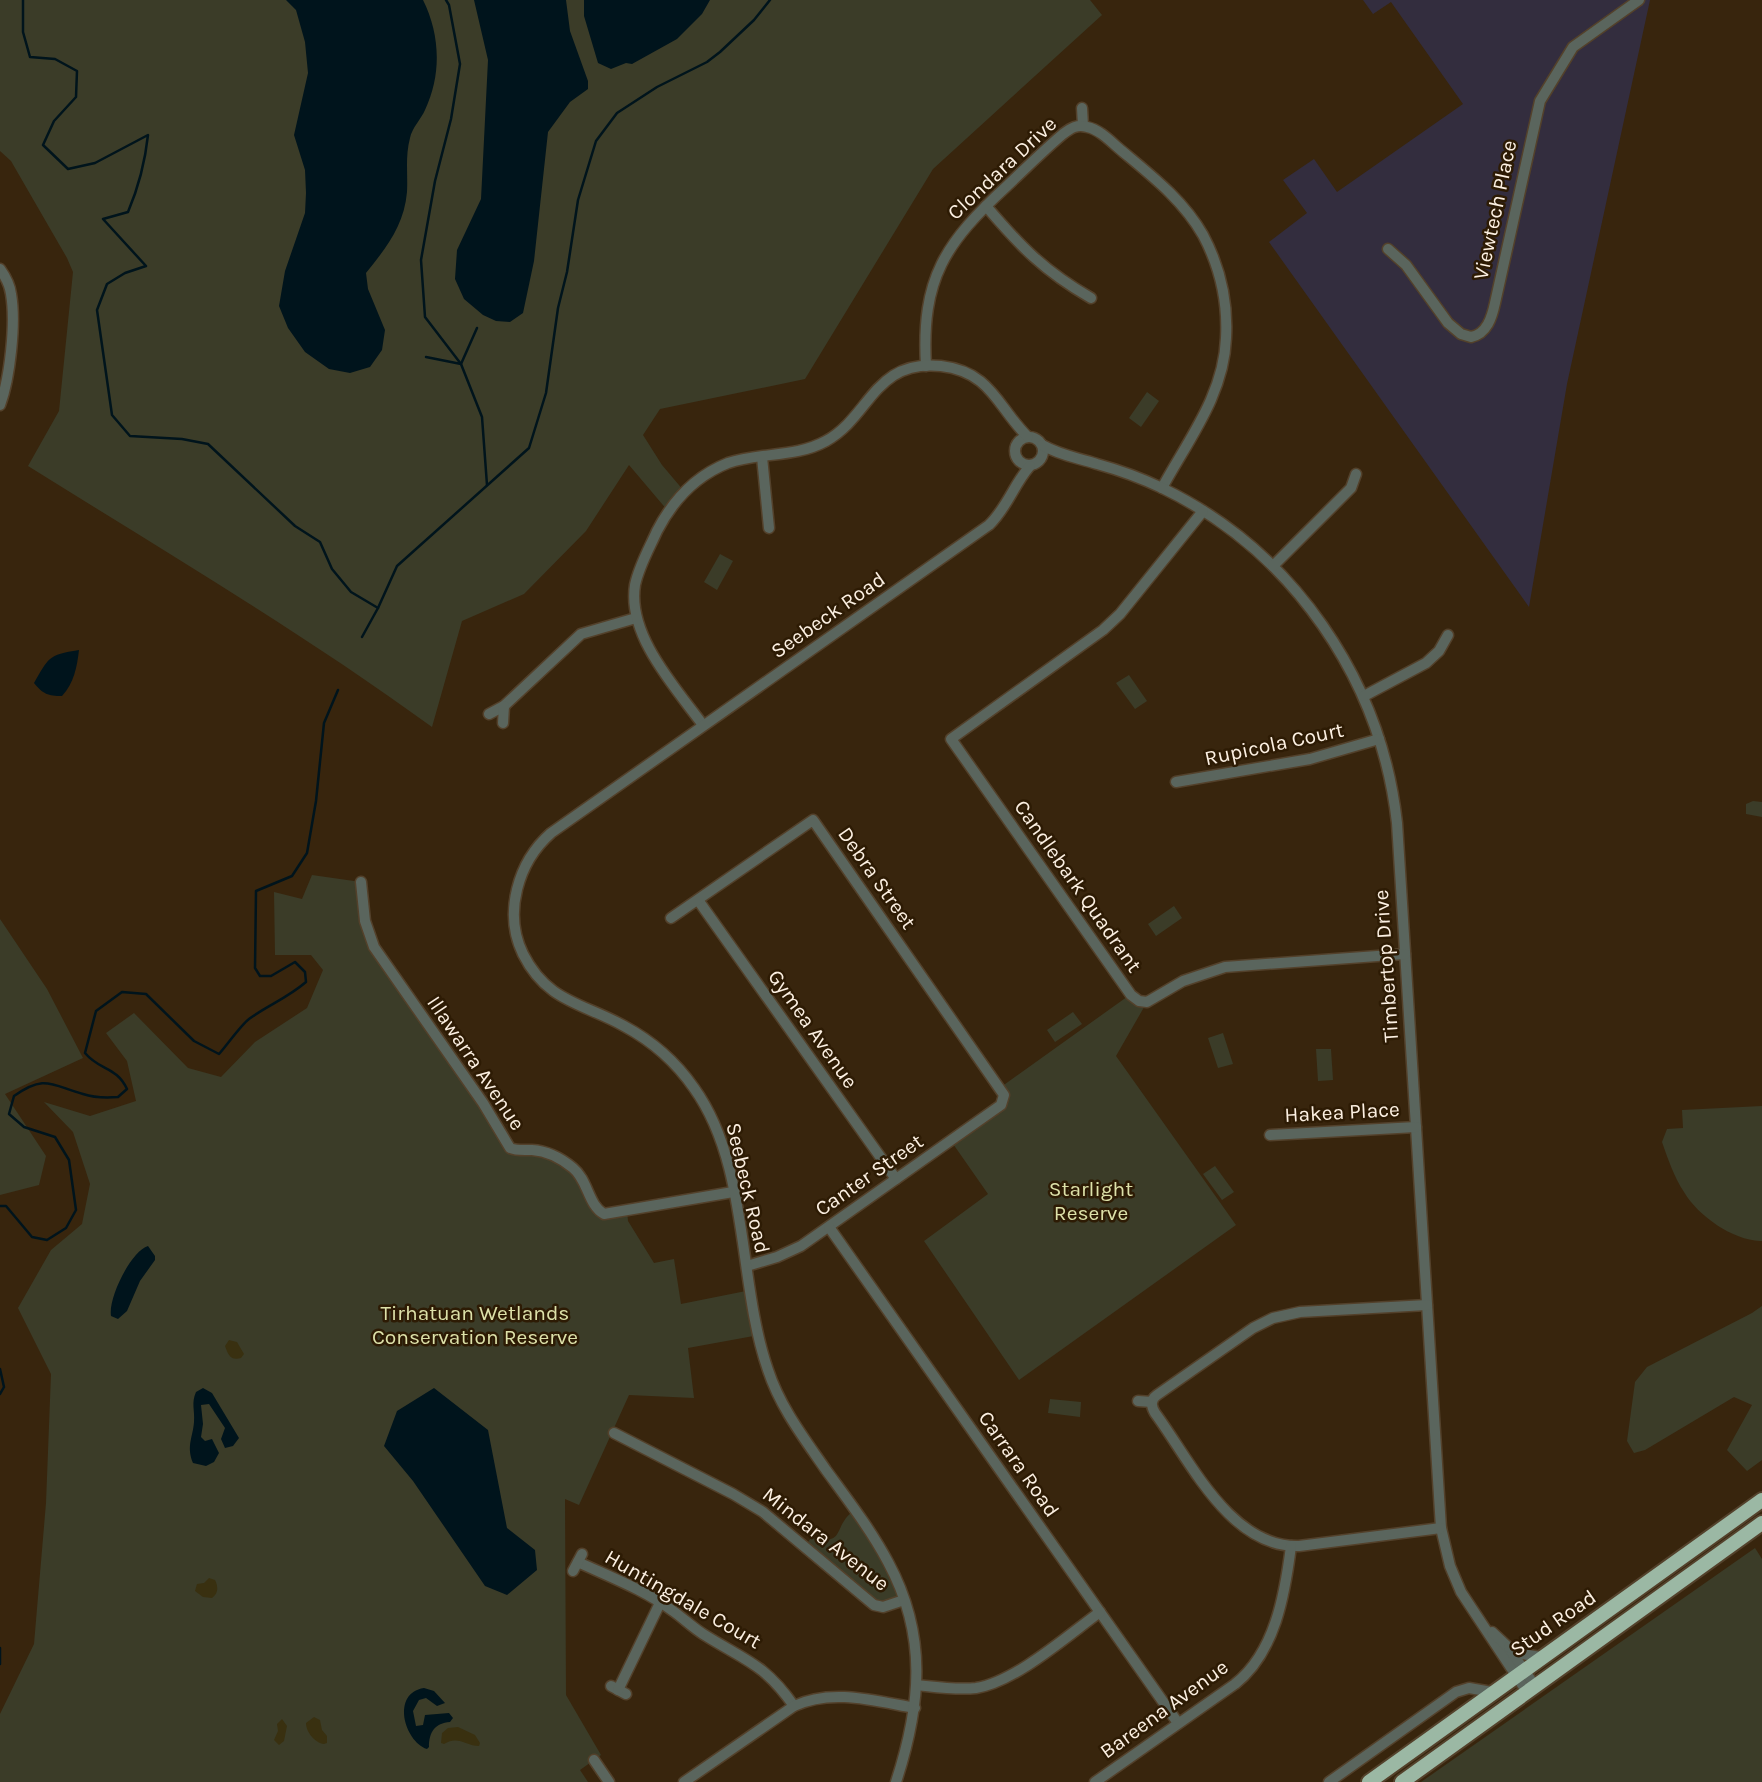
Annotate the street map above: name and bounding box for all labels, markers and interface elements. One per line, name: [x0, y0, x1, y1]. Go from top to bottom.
street label: Clondara Drive: [943, 111, 1061, 225]
street label: Viewtech Place: [1469, 138, 1521, 282]
street label: Seebeck Road: [766, 567, 890, 663]
street label: Rupicola Court: [1202, 718, 1346, 770]
street label: Candlebark Quadrant: [1009, 795, 1147, 977]
street label: Debra Street: [833, 822, 921, 934]
street label: Timbertop Drive: [1369, 889, 1403, 1043]
street label: Gymea Avenue: [763, 965, 863, 1093]
street label: Illawarra Avenue: [422, 991, 530, 1135]
street label: Hakea Place: [1284, 1097, 1400, 1127]
street label: Seebeck Road: [721, 1120, 775, 1256]
street label: Canter Street: [811, 1129, 928, 1221]
park label: Starlight Reserve: [1049, 1177, 1133, 1225]
park label: Tirhatuan Wetlands Conservation Reserve: [372, 1301, 578, 1349]
street label: Carrara Road: [974, 1406, 1064, 1522]
street label: Mindara Avenue: [758, 1482, 894, 1596]
street label: Huntingdale Court: [601, 1545, 765, 1654]
street label: Stud Road: [1506, 1585, 1600, 1661]
street label: Bareena Avenue: [1095, 1655, 1233, 1763]

